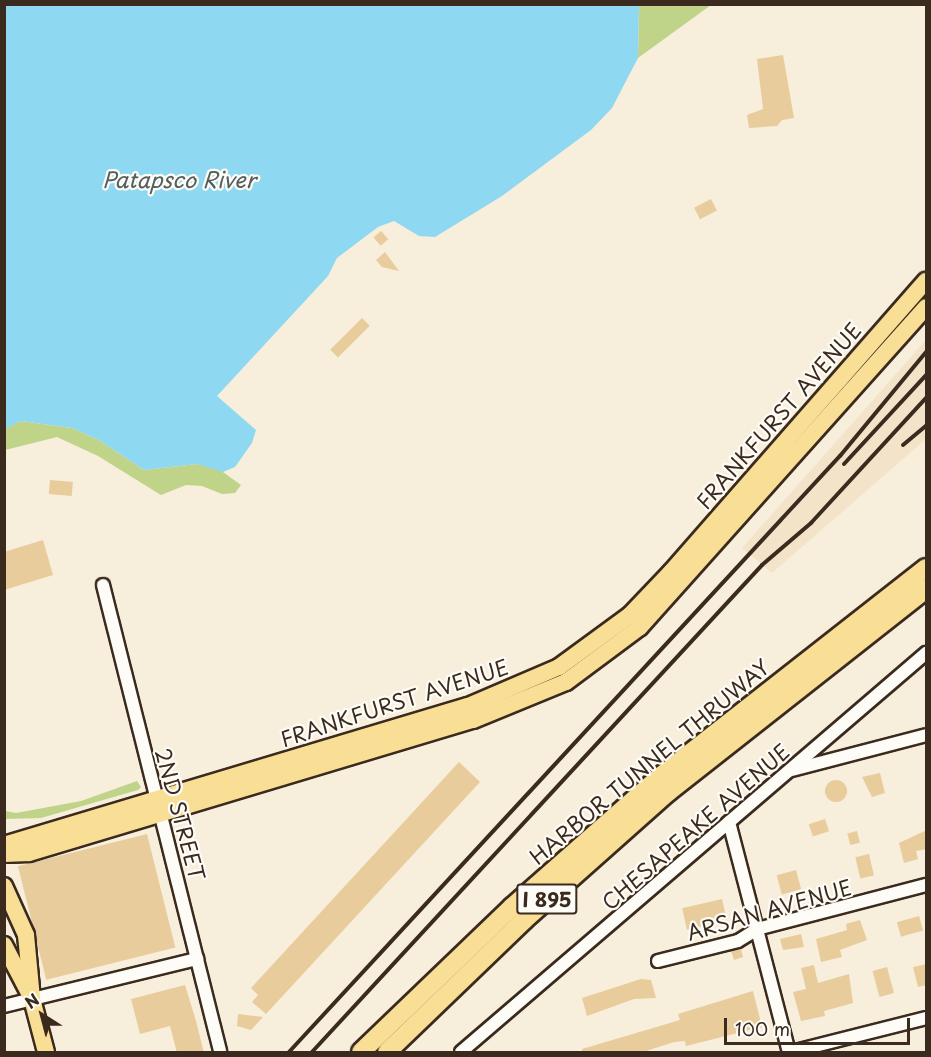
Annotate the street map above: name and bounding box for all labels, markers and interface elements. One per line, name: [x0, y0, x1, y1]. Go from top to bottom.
water label: Patapsco River: [101, 166, 257, 192]
street label: FRANKFURST AVENUE: [690, 316, 866, 514]
street label: FRANKFURST AVENUE: [276, 653, 512, 751]
street label: HARBOR TUNNEL THRUWAY: [525, 654, 773, 868]
street label: CHESAPEAKE AVENUE: [596, 738, 794, 914]
street label: 2ND STREET: [151, 744, 211, 884]
street label: ARSAN AVENUE: [685, 874, 853, 944]
road number: I 895: [516, 882, 578, 916]
north arrow: [12, 985, 72, 1045]
text: N: [19, 987, 44, 1014]
scale bar: [727, 1006, 913, 1044]
text: 100 m: [735, 1015, 790, 1042]

